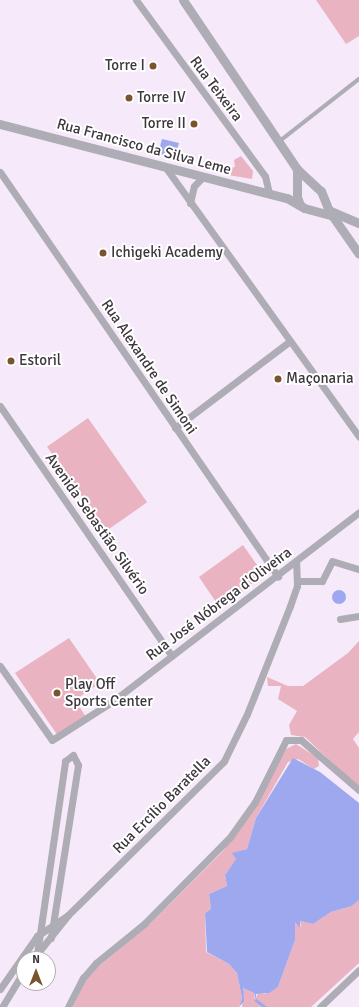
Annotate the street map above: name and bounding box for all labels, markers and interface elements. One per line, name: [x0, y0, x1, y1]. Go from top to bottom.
street label: Rua Teixeira: [186, 53, 246, 125]
place label: Torre I: [105, 57, 145, 75]
marker: Torre I: [148, 61, 158, 71]
place label: Torre IV: [137, 89, 186, 107]
marker: Torre IV: [124, 93, 134, 103]
street label: Rua Francisco da Silva Leme: [55, 115, 233, 179]
place label: Torre II: [142, 115, 186, 133]
marker: Torre II: [189, 119, 199, 129]
place label: Ichigeki Academy: [111, 244, 223, 262]
marker: Ichigeki Academy: [98, 248, 108, 258]
street label: Rua Alexandre de Simoni: [97, 296, 201, 438]
place label: Estoril: [19, 352, 61, 370]
marker: Estoril: [6, 356, 16, 366]
place label: Maçonaria: [286, 370, 354, 388]
marker: Maçonaria: [273, 374, 283, 384]
street label: Avenida Sebastião Silvério: [41, 450, 153, 598]
street label: Rua José Nóbrega d'Oliveira: [143, 543, 295, 665]
place label: Play Off Sports Center: [65, 675, 153, 710]
marker: Play Off Sports Center: [52, 688, 62, 698]
street label: Rua Ercílio Baratella: [109, 752, 215, 858]
north arrow: [16, 951, 56, 991]
text: N: [32, 953, 40, 966]

